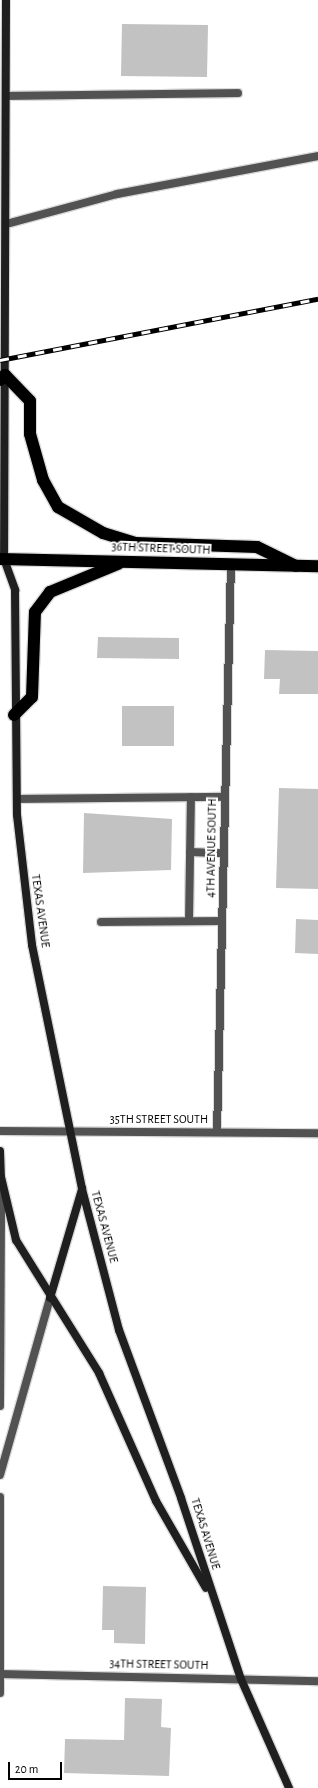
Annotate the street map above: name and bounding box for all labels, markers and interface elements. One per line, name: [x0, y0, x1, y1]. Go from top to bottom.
street label: 36TH STREET SOUTH: [111, 540, 211, 558]
street label: 4TH AVENUE SOUTH: [204, 798, 220, 898]
street label: TEXAS AVENUE: [28, 873, 52, 949]
street label: 35TH STREET SOUTH: [110, 1113, 208, 1127]
street label: TEXAS AVENUE: [87, 1189, 121, 1265]
street label: TEXAS AVENUE: [187, 1496, 223, 1572]
street label: 34TH STREET SOUTH: [109, 1657, 209, 1673]
scale bar: [10, 1754, 64, 1780]
text: 20 m: [15, 1763, 38, 1775]

